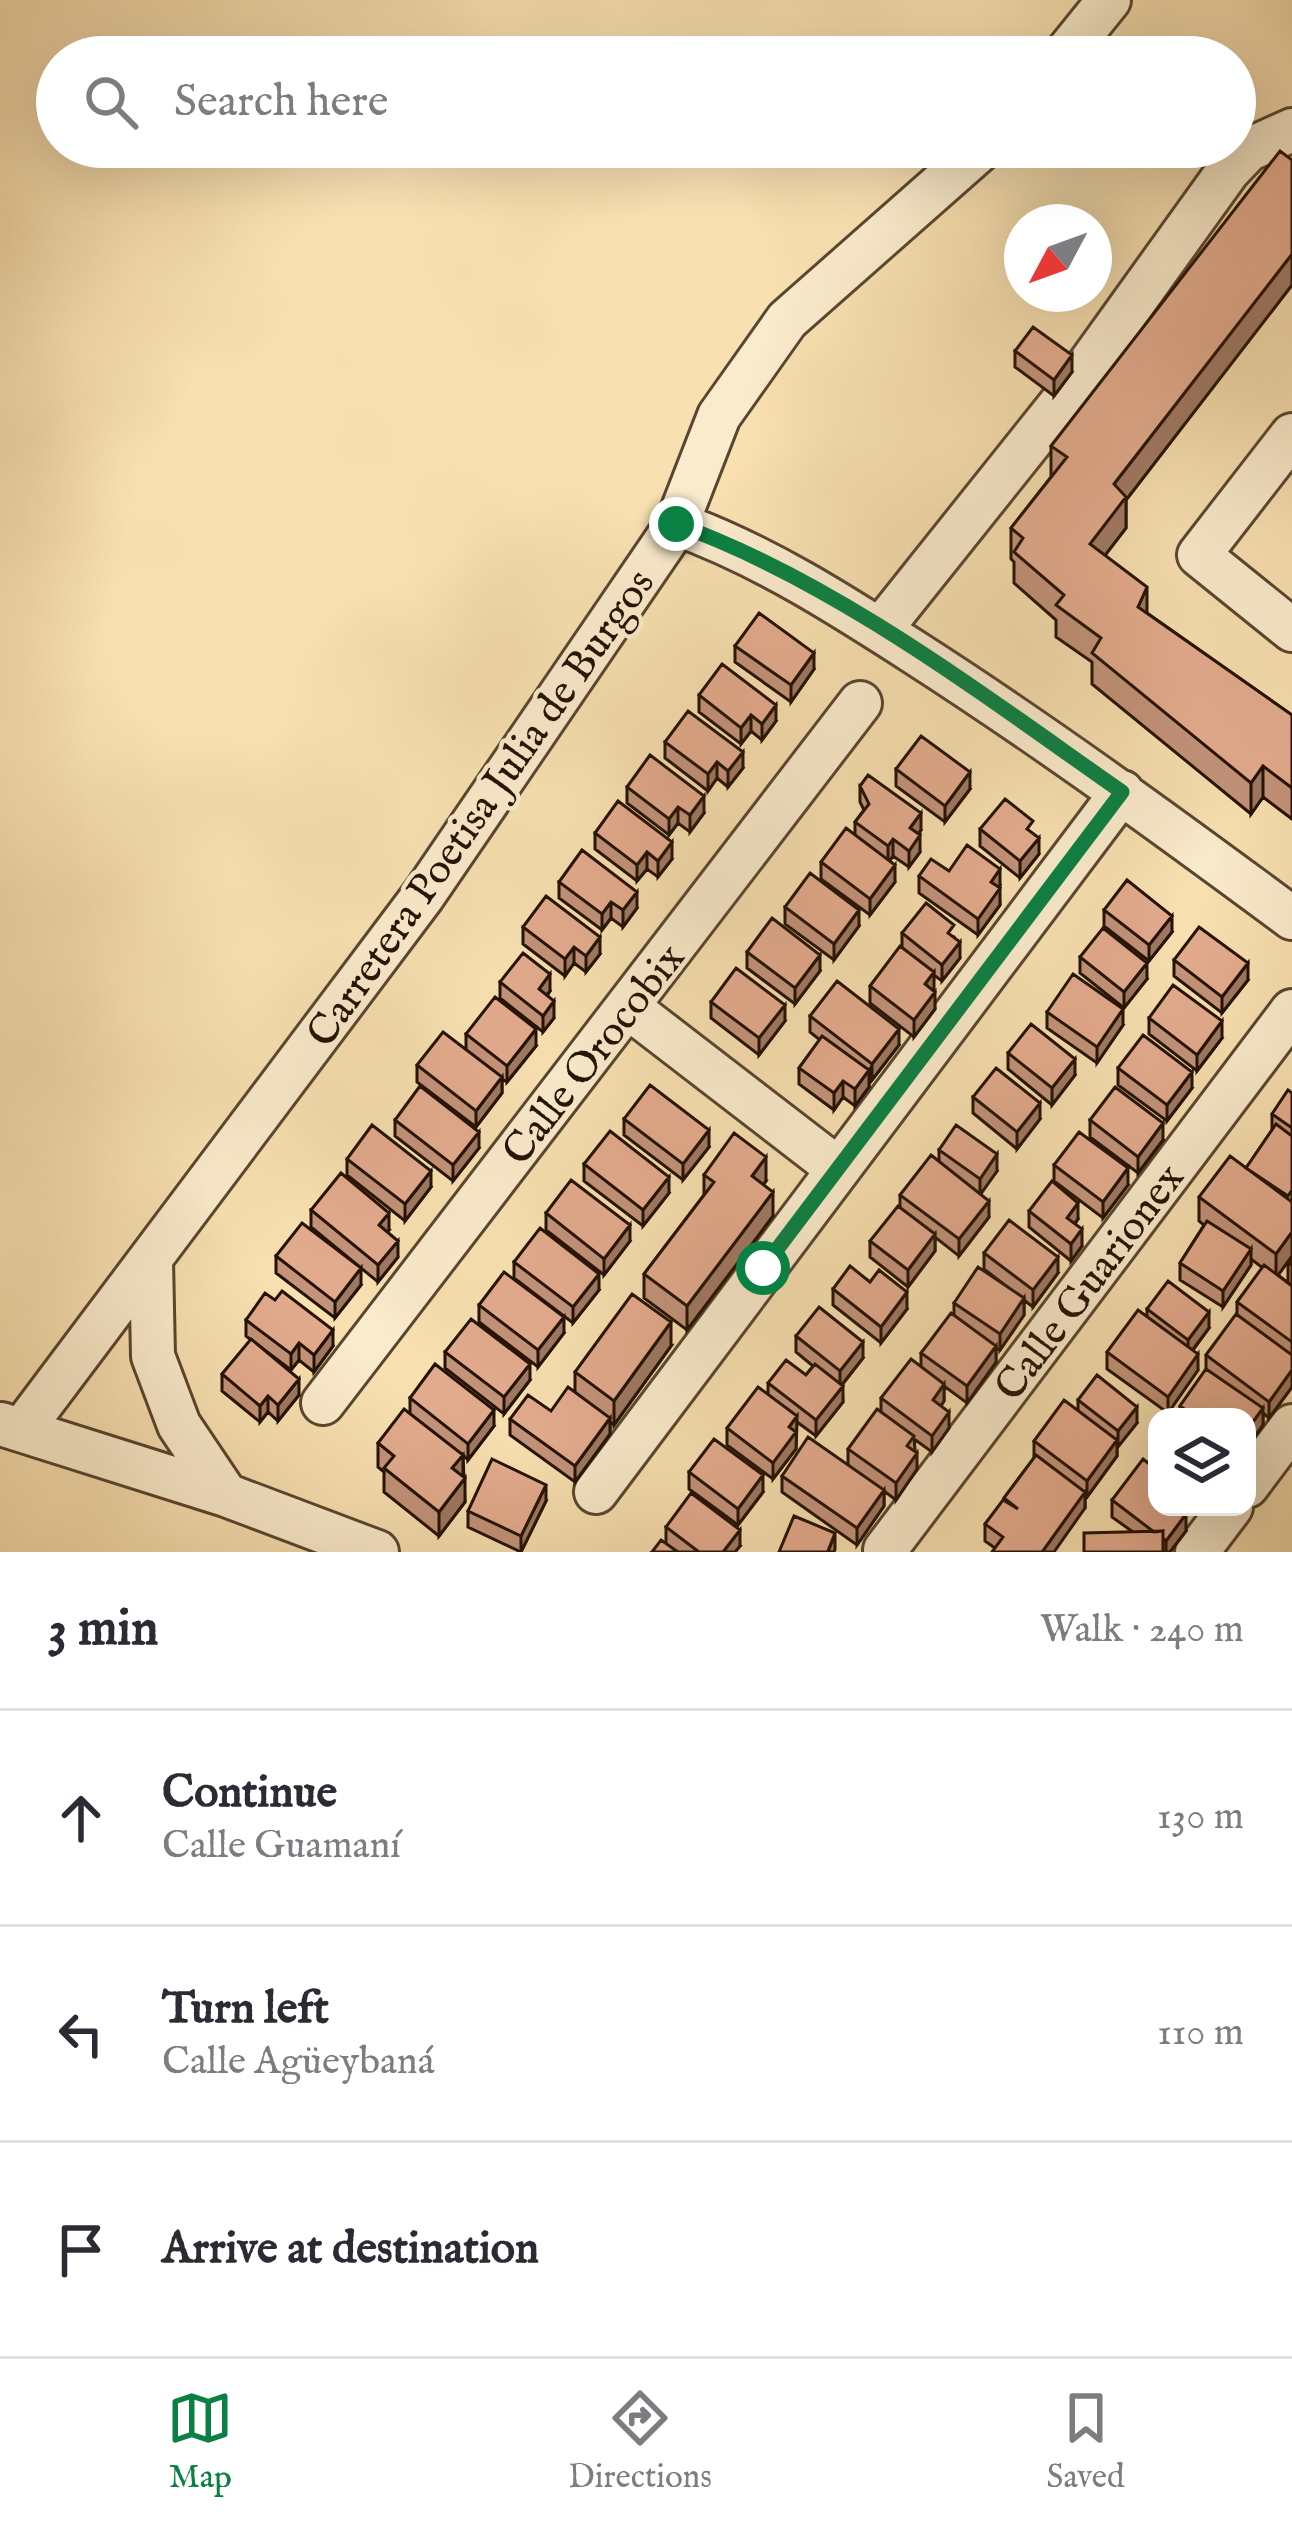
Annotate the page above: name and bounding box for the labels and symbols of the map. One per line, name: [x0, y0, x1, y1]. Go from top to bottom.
north arrow: [1004, 204, 1112, 312]
route end: [649, 497, 703, 551]
street label: Carretera Poetisa Julia de Burgos: [296, 560, 667, 1058]
street label: Calle Orocobix: [492, 934, 698, 1177]
street label: Calle Guarionex: [984, 1154, 1197, 1412]
route start: [736, 1241, 790, 1295]

